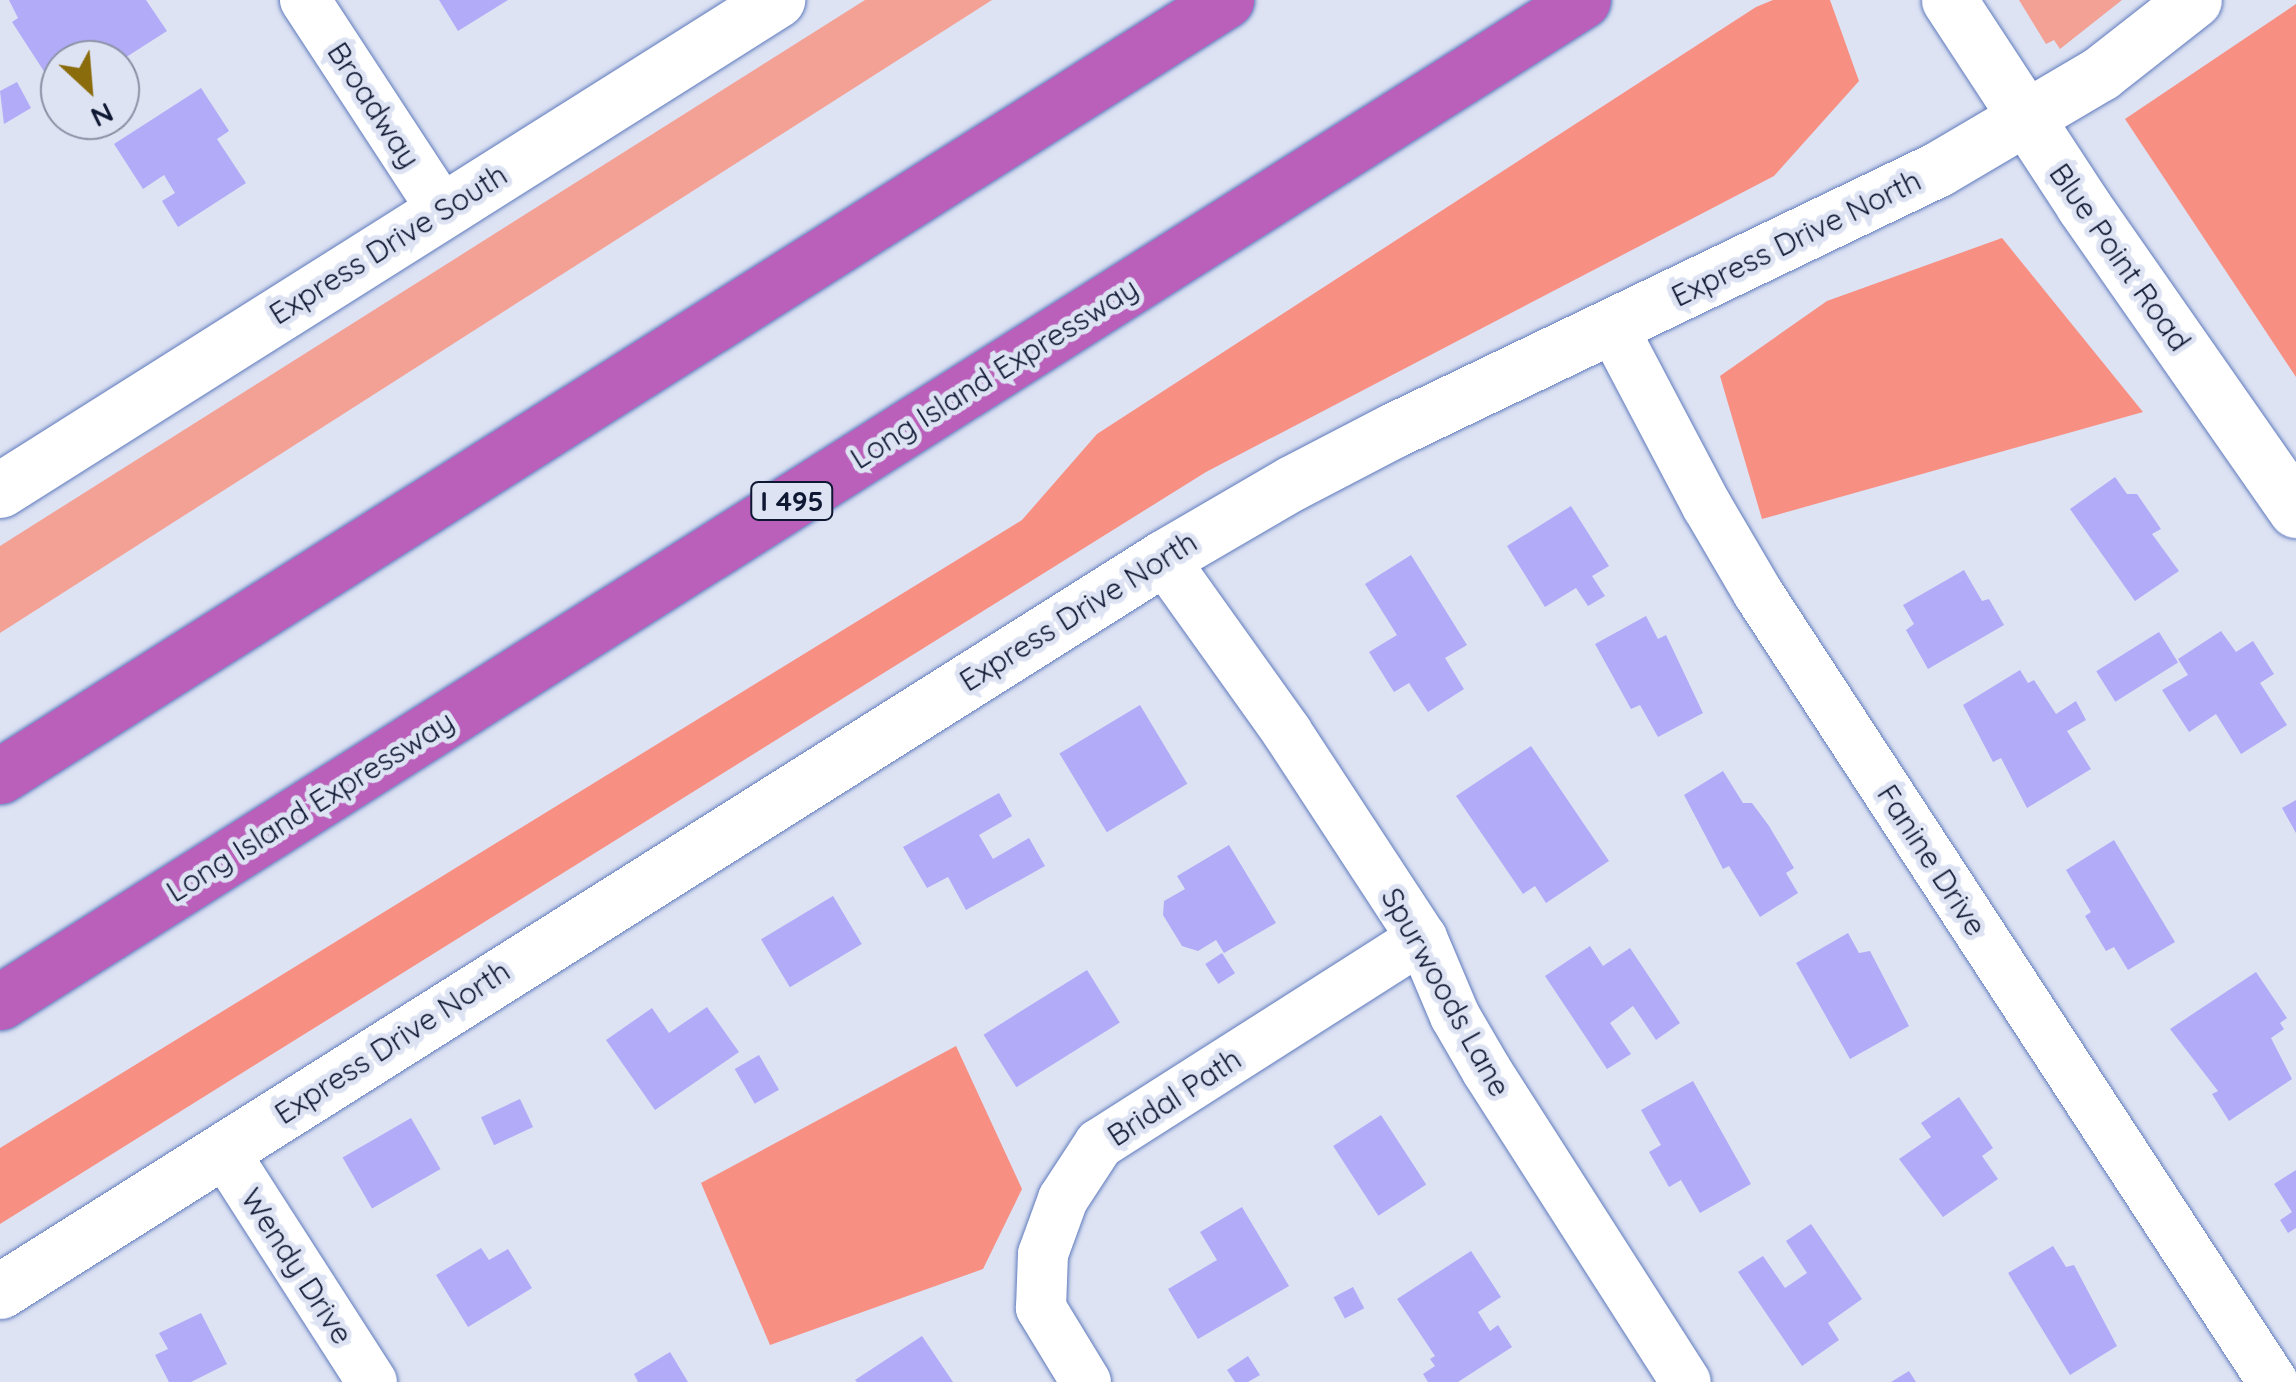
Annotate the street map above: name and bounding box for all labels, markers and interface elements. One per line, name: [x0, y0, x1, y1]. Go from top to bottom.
street label: Broadway: [320, 35, 428, 175]
north arrow: [40, 40, 140, 140]
text: N: [86, 95, 119, 136]
street label: Express Drive South: [262, 156, 514, 332]
street label: Blue Point Road: [2042, 156, 2198, 358]
street label: Express Drive North: [1665, 162, 1927, 314]
street label: Long Island Expressway: [844, 270, 1144, 476]
road number: I 495: [750, 478, 834, 524]
street label: Express Drive North: [953, 523, 1203, 699]
street label: Long Island Expressway: [160, 703, 460, 909]
street label: Fanine Drive: [1870, 778, 1994, 942]
street label: Spurwoods Lane: [1374, 881, 1518, 1103]
street label: Express Drive North: [268, 953, 516, 1131]
street label: Bridal Path: [1100, 1040, 1248, 1154]
street label: Wendy Drive: [233, 1181, 361, 1351]

